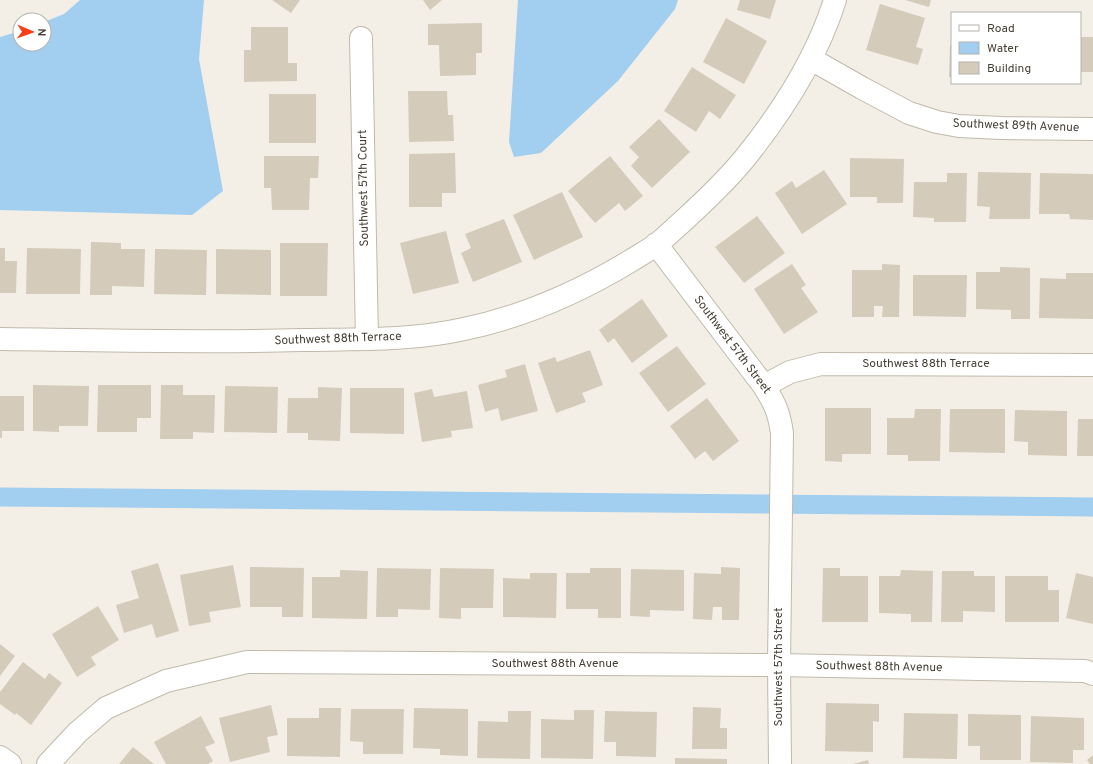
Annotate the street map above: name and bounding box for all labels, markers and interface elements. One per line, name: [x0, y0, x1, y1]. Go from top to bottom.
north arrow: [12, 12, 52, 52]
legend: [951, 12, 1081, 84]
text: Road: [987, 21, 1015, 37]
text: N: [34, 28, 48, 37]
text: Water: [987, 41, 1019, 57]
text: Building: [987, 61, 1031, 77]
street label: Southwest 89th Avenue: [952, 116, 1080, 136]
street label: Southwest 57th Court: [355, 129, 373, 247]
street label: Southwest 57th Street: [690, 293, 774, 397]
street label: Southwest 88th Terrace: [274, 329, 402, 349]
street label: Southwest 88th Terrace: [862, 356, 990, 372]
street label: Southwest 57th Street: [771, 607, 787, 727]
street label: Southwest 88th Avenue: [492, 656, 618, 672]
street label: Southwest 88th Avenue: [815, 658, 943, 676]

